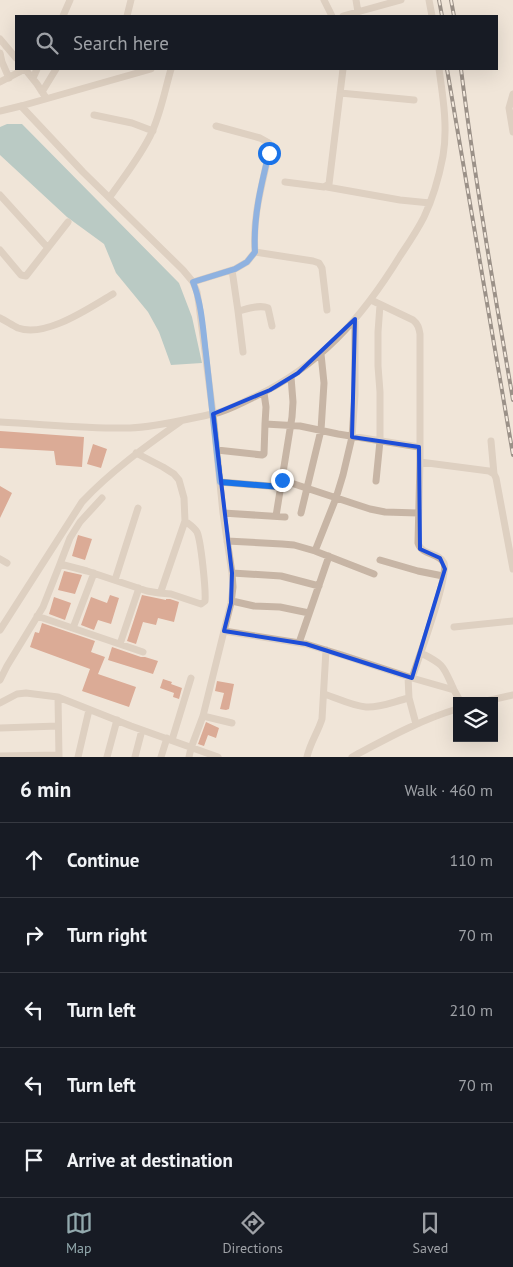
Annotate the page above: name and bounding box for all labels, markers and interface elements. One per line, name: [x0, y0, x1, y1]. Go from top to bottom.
search box: [15, 15, 498, 70]
icon: search: [33, 29, 61, 57]
text: Search here: [73, 31, 169, 55]
route start: [258, 142, 281, 165]
route end: [271, 469, 294, 492]
map controls: [453, 697, 498, 742]
button: layers: [453, 697, 498, 742]
text: 6 min: [20, 776, 71, 803]
text: Walk · 460 m: [404, 780, 493, 800]
icon: ahead: [20, 846, 48, 874]
text: Continue: [67, 848, 139, 872]
text: 110 m: [450, 850, 493, 870]
icon: right: [20, 921, 48, 949]
text: Turn right: [67, 923, 147, 947]
text: 70 m: [458, 925, 493, 945]
icon: left: [20, 996, 48, 1024]
text: Turn left: [67, 998, 136, 1022]
text: 210 m: [450, 1000, 493, 1020]
icon: left: [20, 1071, 48, 1099]
text: Turn left: [67, 1073, 136, 1097]
text: 70 m: [458, 1075, 493, 1095]
icon: arrive: [20, 1146, 48, 1174]
text: Arrive at destination: [67, 1148, 233, 1172]
tab: Map: [65, 1209, 93, 1257]
tab: Directions: [222, 1209, 283, 1257]
tab: Saved: [413, 1209, 448, 1257]

